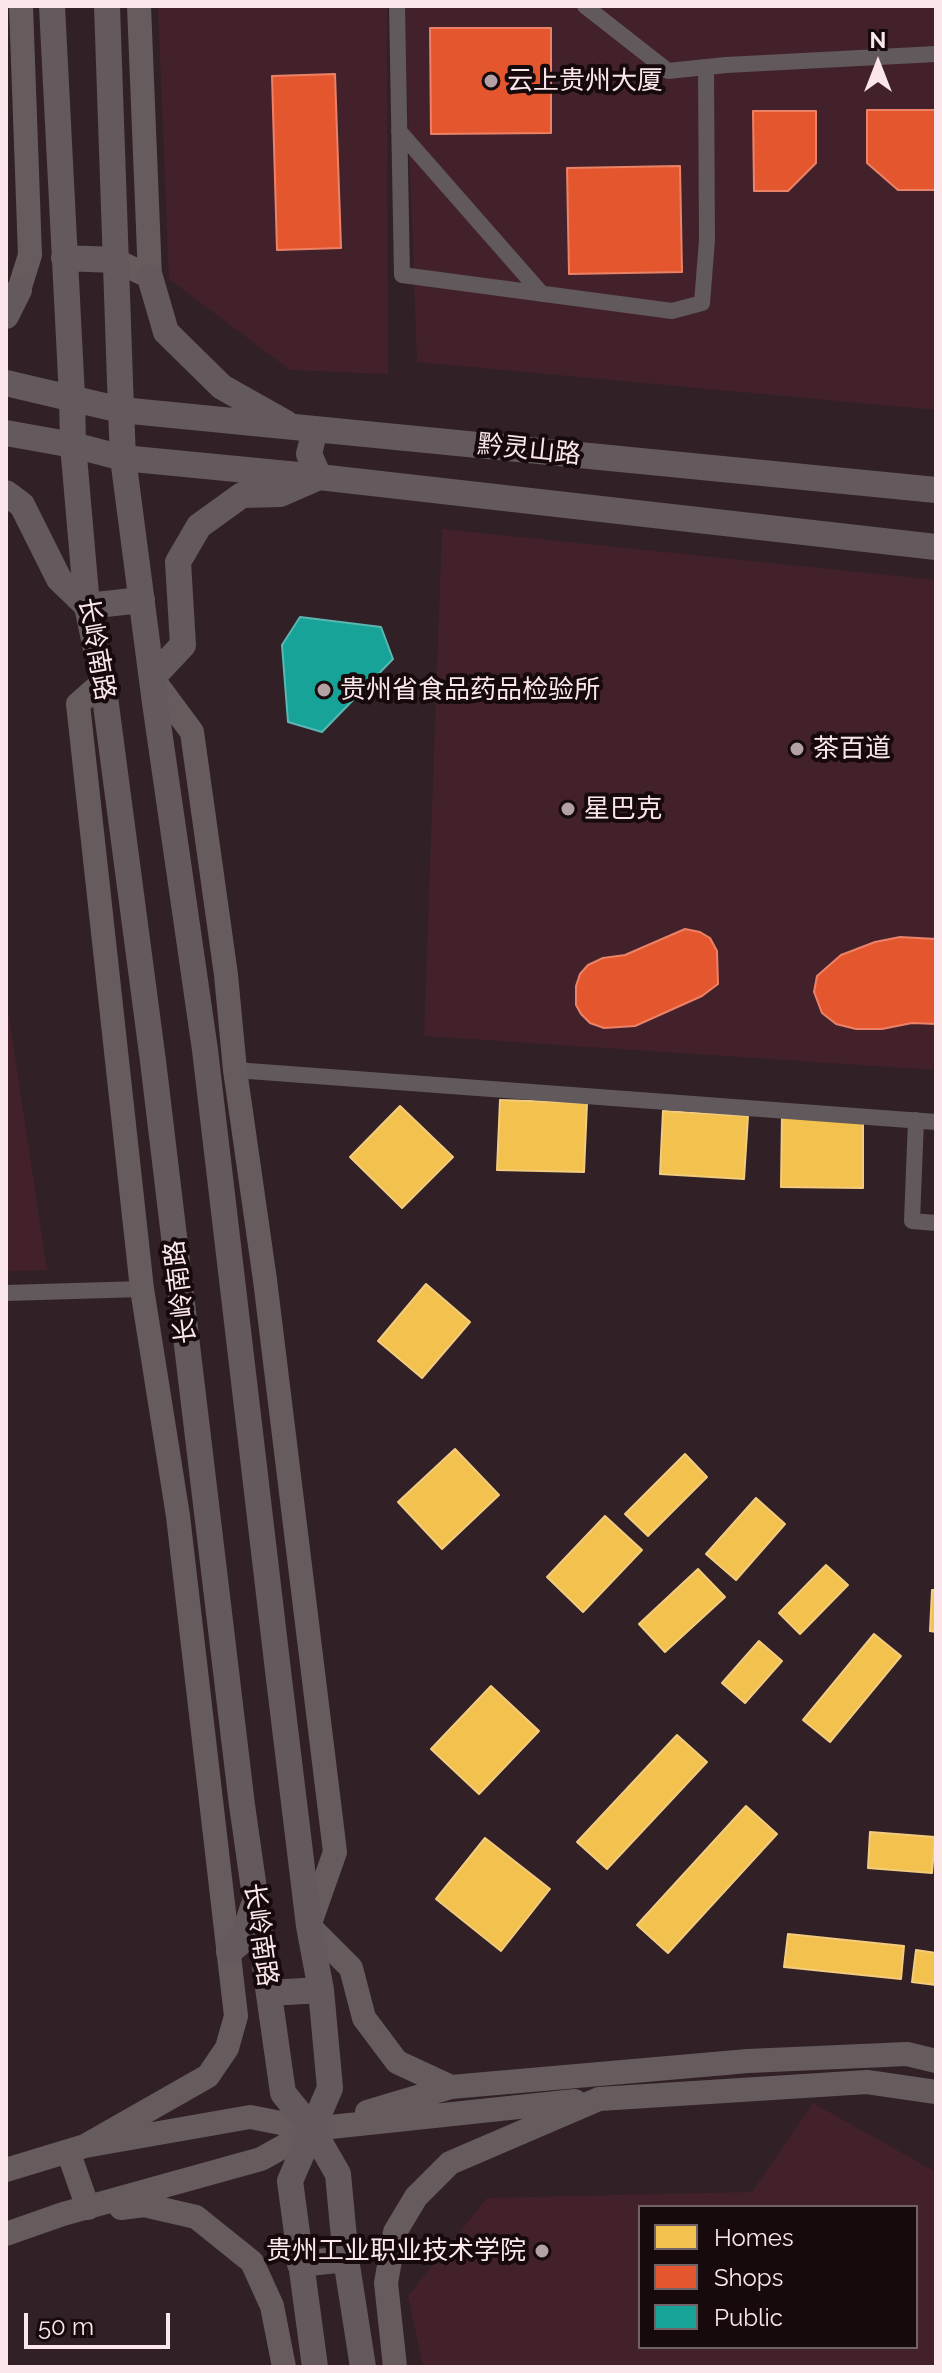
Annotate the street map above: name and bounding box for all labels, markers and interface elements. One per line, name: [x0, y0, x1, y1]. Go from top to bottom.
north arrow: [838, 24, 918, 104]
text: N: [870, 27, 886, 53]
place label: 云上贵州大厦: [507, 65, 663, 97]
marker: 云上贵州大厦: [482, 72, 500, 90]
street label: 黔灵山路: [476, 429, 582, 471]
street label: 长岭南路: [72, 595, 120, 703]
place label: 贵州省食品药品检验所: [340, 674, 600, 706]
marker: 贵州省食品药品检验所: [315, 681, 333, 699]
place label: 茶百道: [813, 733, 891, 765]
marker: 茶百道: [788, 740, 806, 758]
place label: 星巴克: [584, 793, 662, 825]
marker: 星巴克: [559, 800, 577, 818]
street label: 长岭南路: [159, 1238, 203, 1346]
street label: 长岭南路: [237, 1881, 283, 1989]
legend: [638, 2205, 918, 2349]
text: Homes: [714, 2223, 794, 2252]
place label: 贵州工业职业技术学院: [266, 2235, 526, 2267]
marker: 贵州工业职业技术学院: [533, 2242, 551, 2260]
text: Shops: [714, 2263, 783, 2292]
scale bar: [28, 2297, 174, 2347]
text: Public: [714, 2303, 783, 2332]
text: 50 m: [38, 2312, 94, 2341]

